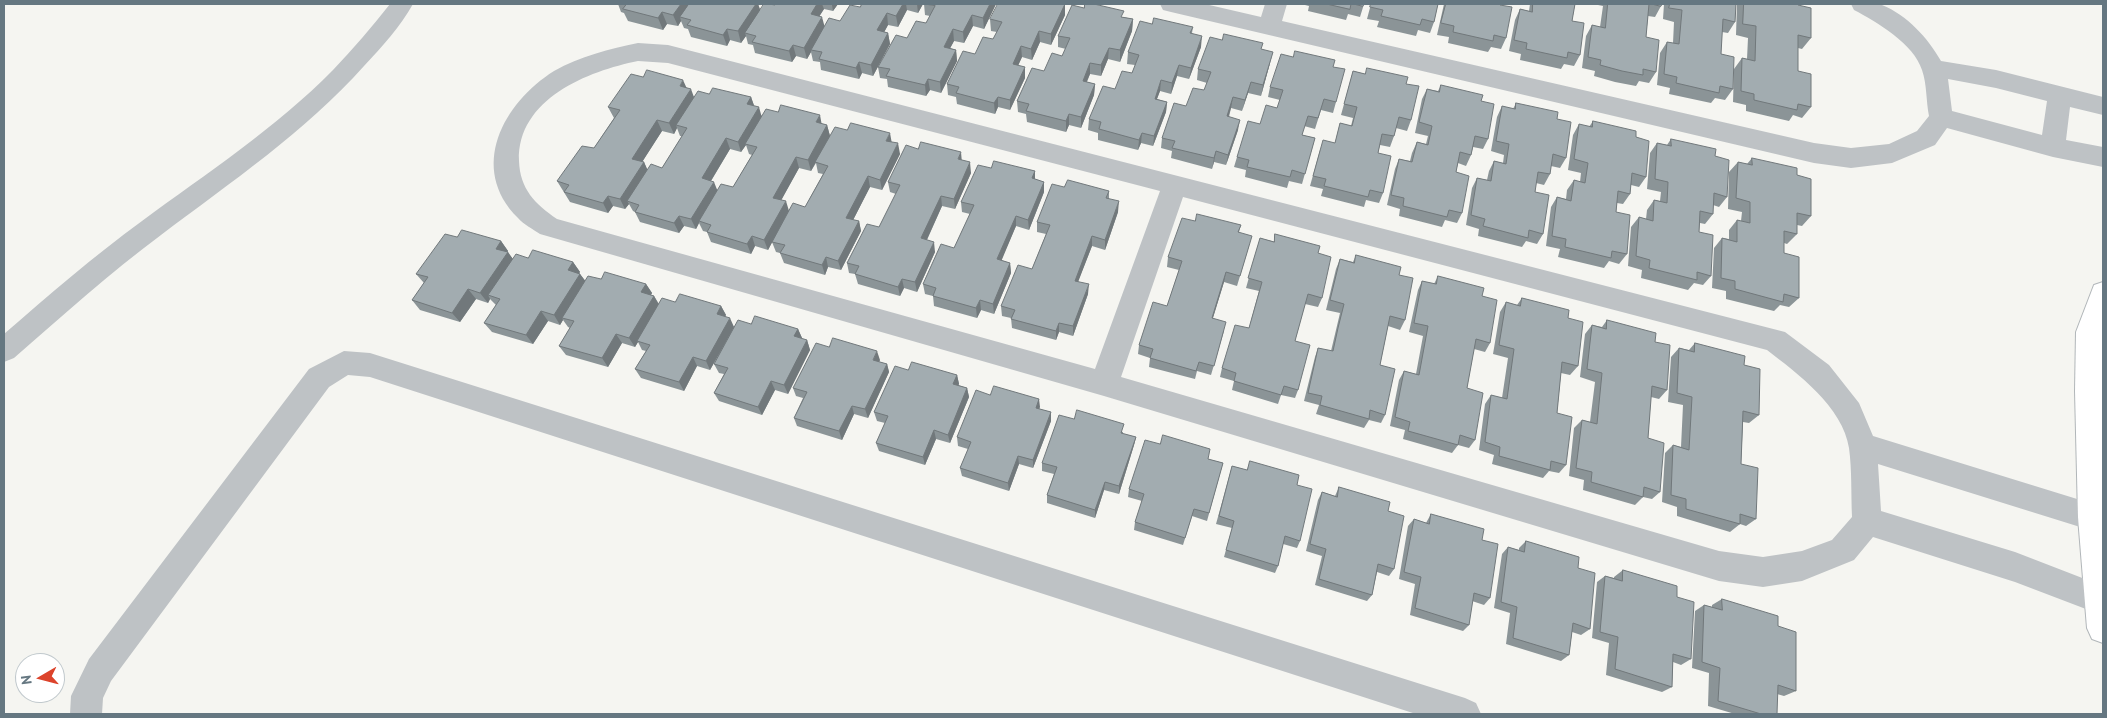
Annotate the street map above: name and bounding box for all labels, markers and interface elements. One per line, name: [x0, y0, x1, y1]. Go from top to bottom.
north arrow: [15, 653, 65, 703]
text: N: [17, 674, 36, 686]

